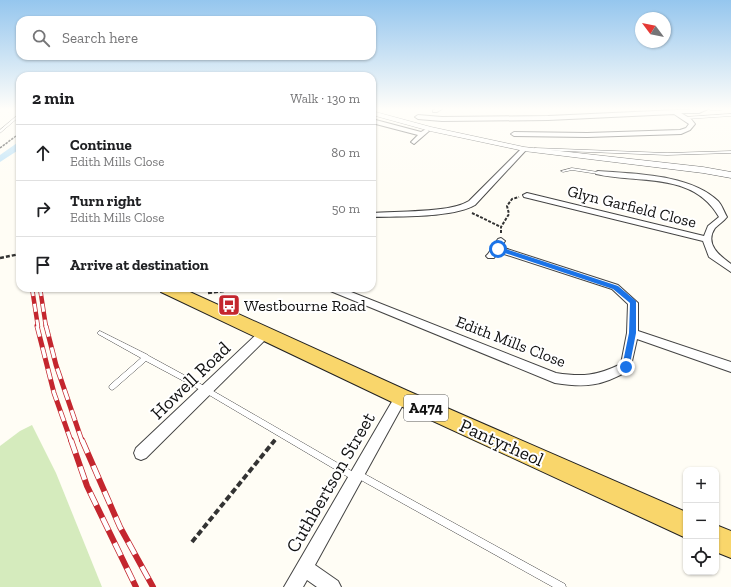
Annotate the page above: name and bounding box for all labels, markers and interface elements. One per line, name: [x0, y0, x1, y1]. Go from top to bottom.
north arrow: [635, 12, 671, 48]
search box: [16, 16, 376, 60]
icon: search: [30, 27, 52, 49]
text: Search here: [62, 29, 138, 47]
text: 2 min: [32, 88, 74, 108]
text: Walk · 130 m: [290, 91, 360, 106]
text: Continue: [70, 136, 132, 154]
icon: ahead: [32, 142, 54, 164]
text: 80 m: [331, 145, 360, 160]
text: Edith Mills Close: [70, 154, 164, 169]
street label: Glyn Garfield Close: [565, 181, 698, 232]
text: Turn right: [70, 192, 141, 210]
icon: right: [32, 198, 54, 220]
text: 50 m: [332, 201, 360, 216]
text: Edith Mills Close: [70, 210, 164, 225]
route start: [489, 240, 507, 258]
icon: arrive: [32, 254, 54, 276]
text: Arrive at destination: [70, 256, 209, 274]
bus stop icon: Westbourne Road: [216, 292, 242, 318]
place label: Westbourne Road: [244, 296, 366, 315]
street label: Edith Mills Close: [453, 312, 568, 371]
street label: Howell Road: [146, 336, 235, 424]
route end: [617, 358, 635, 376]
road number: A474: [404, 395, 448, 421]
street label: Cuthbertson Street: [281, 408, 380, 556]
street label: Pantyrheol: [456, 414, 548, 471]
map controls: [683, 467, 719, 575]
button: +: [683, 467, 719, 503]
button: −: [683, 503, 719, 539]
button: locate: [683, 539, 719, 575]

